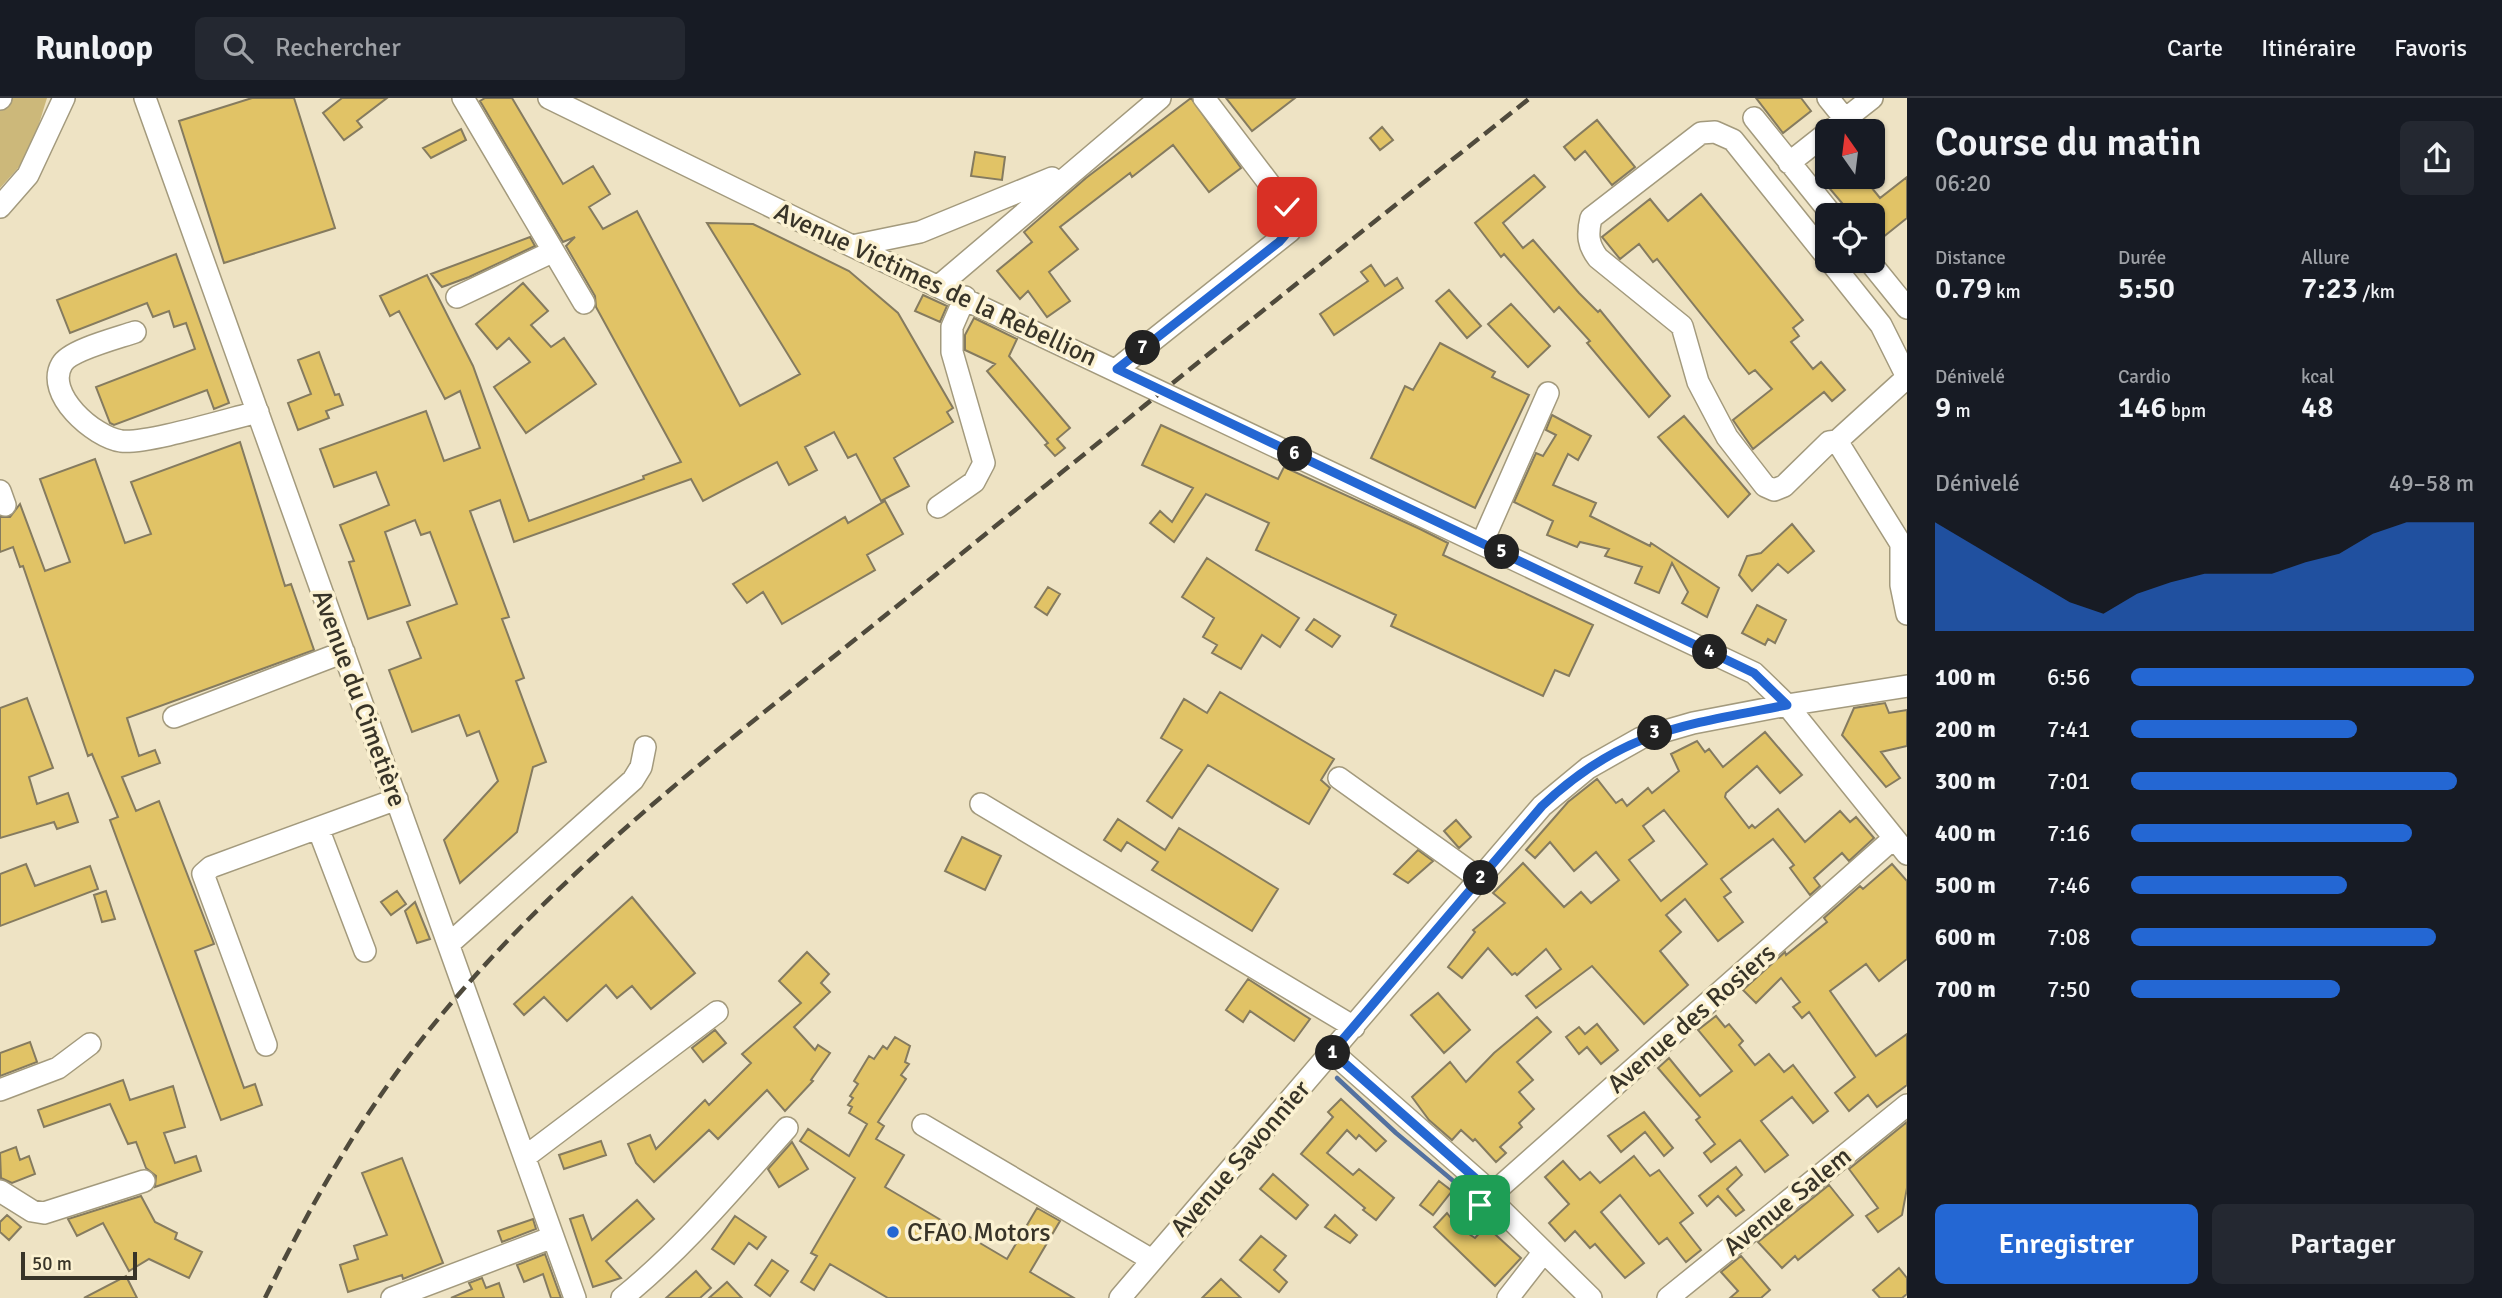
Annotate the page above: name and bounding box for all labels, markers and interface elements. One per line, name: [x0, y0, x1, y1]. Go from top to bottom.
search box: [195, 17, 685, 80]
text: Runloop: [35, 28, 153, 69]
icon: search: [219, 29, 257, 67]
text: Rechercher: [275, 32, 401, 64]
text: Carte: [2167, 33, 2223, 63]
text: Itinéraire: [2261, 33, 2356, 63]
text: Favoris: [2394, 33, 2467, 63]
north arrow: [1815, 119, 1885, 189]
map controls: [1815, 119, 1885, 273]
text: Course du matin: [1935, 119, 2202, 166]
button: share: [2400, 121, 2474, 195]
text: 06:20: [1935, 169, 1991, 198]
pin: [1257, 177, 1317, 237]
icon: check: [1268, 188, 1306, 226]
street label: Avenue Victimes de la Rebellion: [769, 196, 1102, 374]
button: locate: [1815, 203, 1885, 273]
text: Distance: [1935, 246, 2006, 270]
text: Durée: [2118, 246, 2166, 270]
text: Allure: [2301, 246, 2350, 270]
text: 0.79: [1935, 270, 1992, 307]
text: 5:50: [2118, 270, 2175, 307]
text: 7:23: [2301, 270, 2358, 307]
text: km: [1992, 280, 2021, 304]
text: /km: [2358, 280, 2395, 304]
pin: 7: [1126, 330, 1160, 366]
text: 7: [1137, 335, 1148, 359]
text: Dénivelé: [1935, 365, 2005, 389]
text: Cardio: [2118, 365, 2171, 389]
text: kcal: [2301, 365, 2334, 389]
text: 9: [1935, 389, 1951, 426]
text: 146: [2118, 389, 2167, 426]
text: 48: [2301, 389, 2333, 426]
text: m: [1951, 399, 1971, 423]
text: bpm: [2167, 399, 2206, 423]
pin: 6: [1278, 436, 1312, 472]
text: 6: [1289, 441, 1300, 465]
text: Dénivelé: [1935, 469, 2020, 498]
text: 49–58 m: [2389, 469, 2474, 498]
pin: 5: [1484, 534, 1520, 570]
text: 5: [1496, 539, 1507, 563]
street label: Avenue du Cimetière: [305, 585, 413, 811]
pin: 4: [1692, 634, 1728, 670]
text: 4: [1704, 639, 1715, 663]
text: 100 m: [1935, 663, 1996, 692]
text: 6:56: [2047, 663, 2090, 692]
text: 200 m: [1935, 715, 1996, 744]
text: 7:41: [2047, 715, 2090, 744]
pin: 3: [1638, 716, 1672, 750]
text: 3: [1649, 720, 1660, 744]
text: 300 m: [1935, 767, 1996, 796]
text: 7:01: [2047, 767, 2090, 796]
text: 400 m: [1935, 819, 1996, 848]
text: 7:16: [2047, 819, 2090, 848]
pin: 2: [1464, 860, 1498, 896]
text: 2: [1475, 865, 1486, 889]
text: 500 m: [1935, 871, 1996, 900]
text: 7:46: [2047, 871, 2090, 900]
text: 600 m: [1935, 923, 1996, 952]
text: 7:08: [2047, 923, 2090, 952]
street label: Avenue des Rosiers: [1601, 937, 1782, 1100]
text: 700 m: [1935, 975, 1996, 1004]
text: 7:50: [2047, 975, 2090, 1004]
pin: 1: [1316, 1035, 1350, 1070]
text: 1: [1327, 1040, 1338, 1064]
street label: Avenue Savonnier: [1164, 1073, 1318, 1244]
street label: Avenue Salem: [1717, 1140, 1858, 1263]
pin: [1450, 1175, 1510, 1235]
icon: arrive: [1461, 1186, 1499, 1224]
button: Enregistrer: [1935, 1204, 2198, 1284]
button: Partager: [2212, 1204, 2474, 1284]
place label: CFAO Motors: [907, 1217, 1051, 1249]
marker: CFAO Motors: [885, 1224, 901, 1240]
scale bar: [21, 1249, 136, 1281]
text: 50 m: [32, 1252, 72, 1276]

